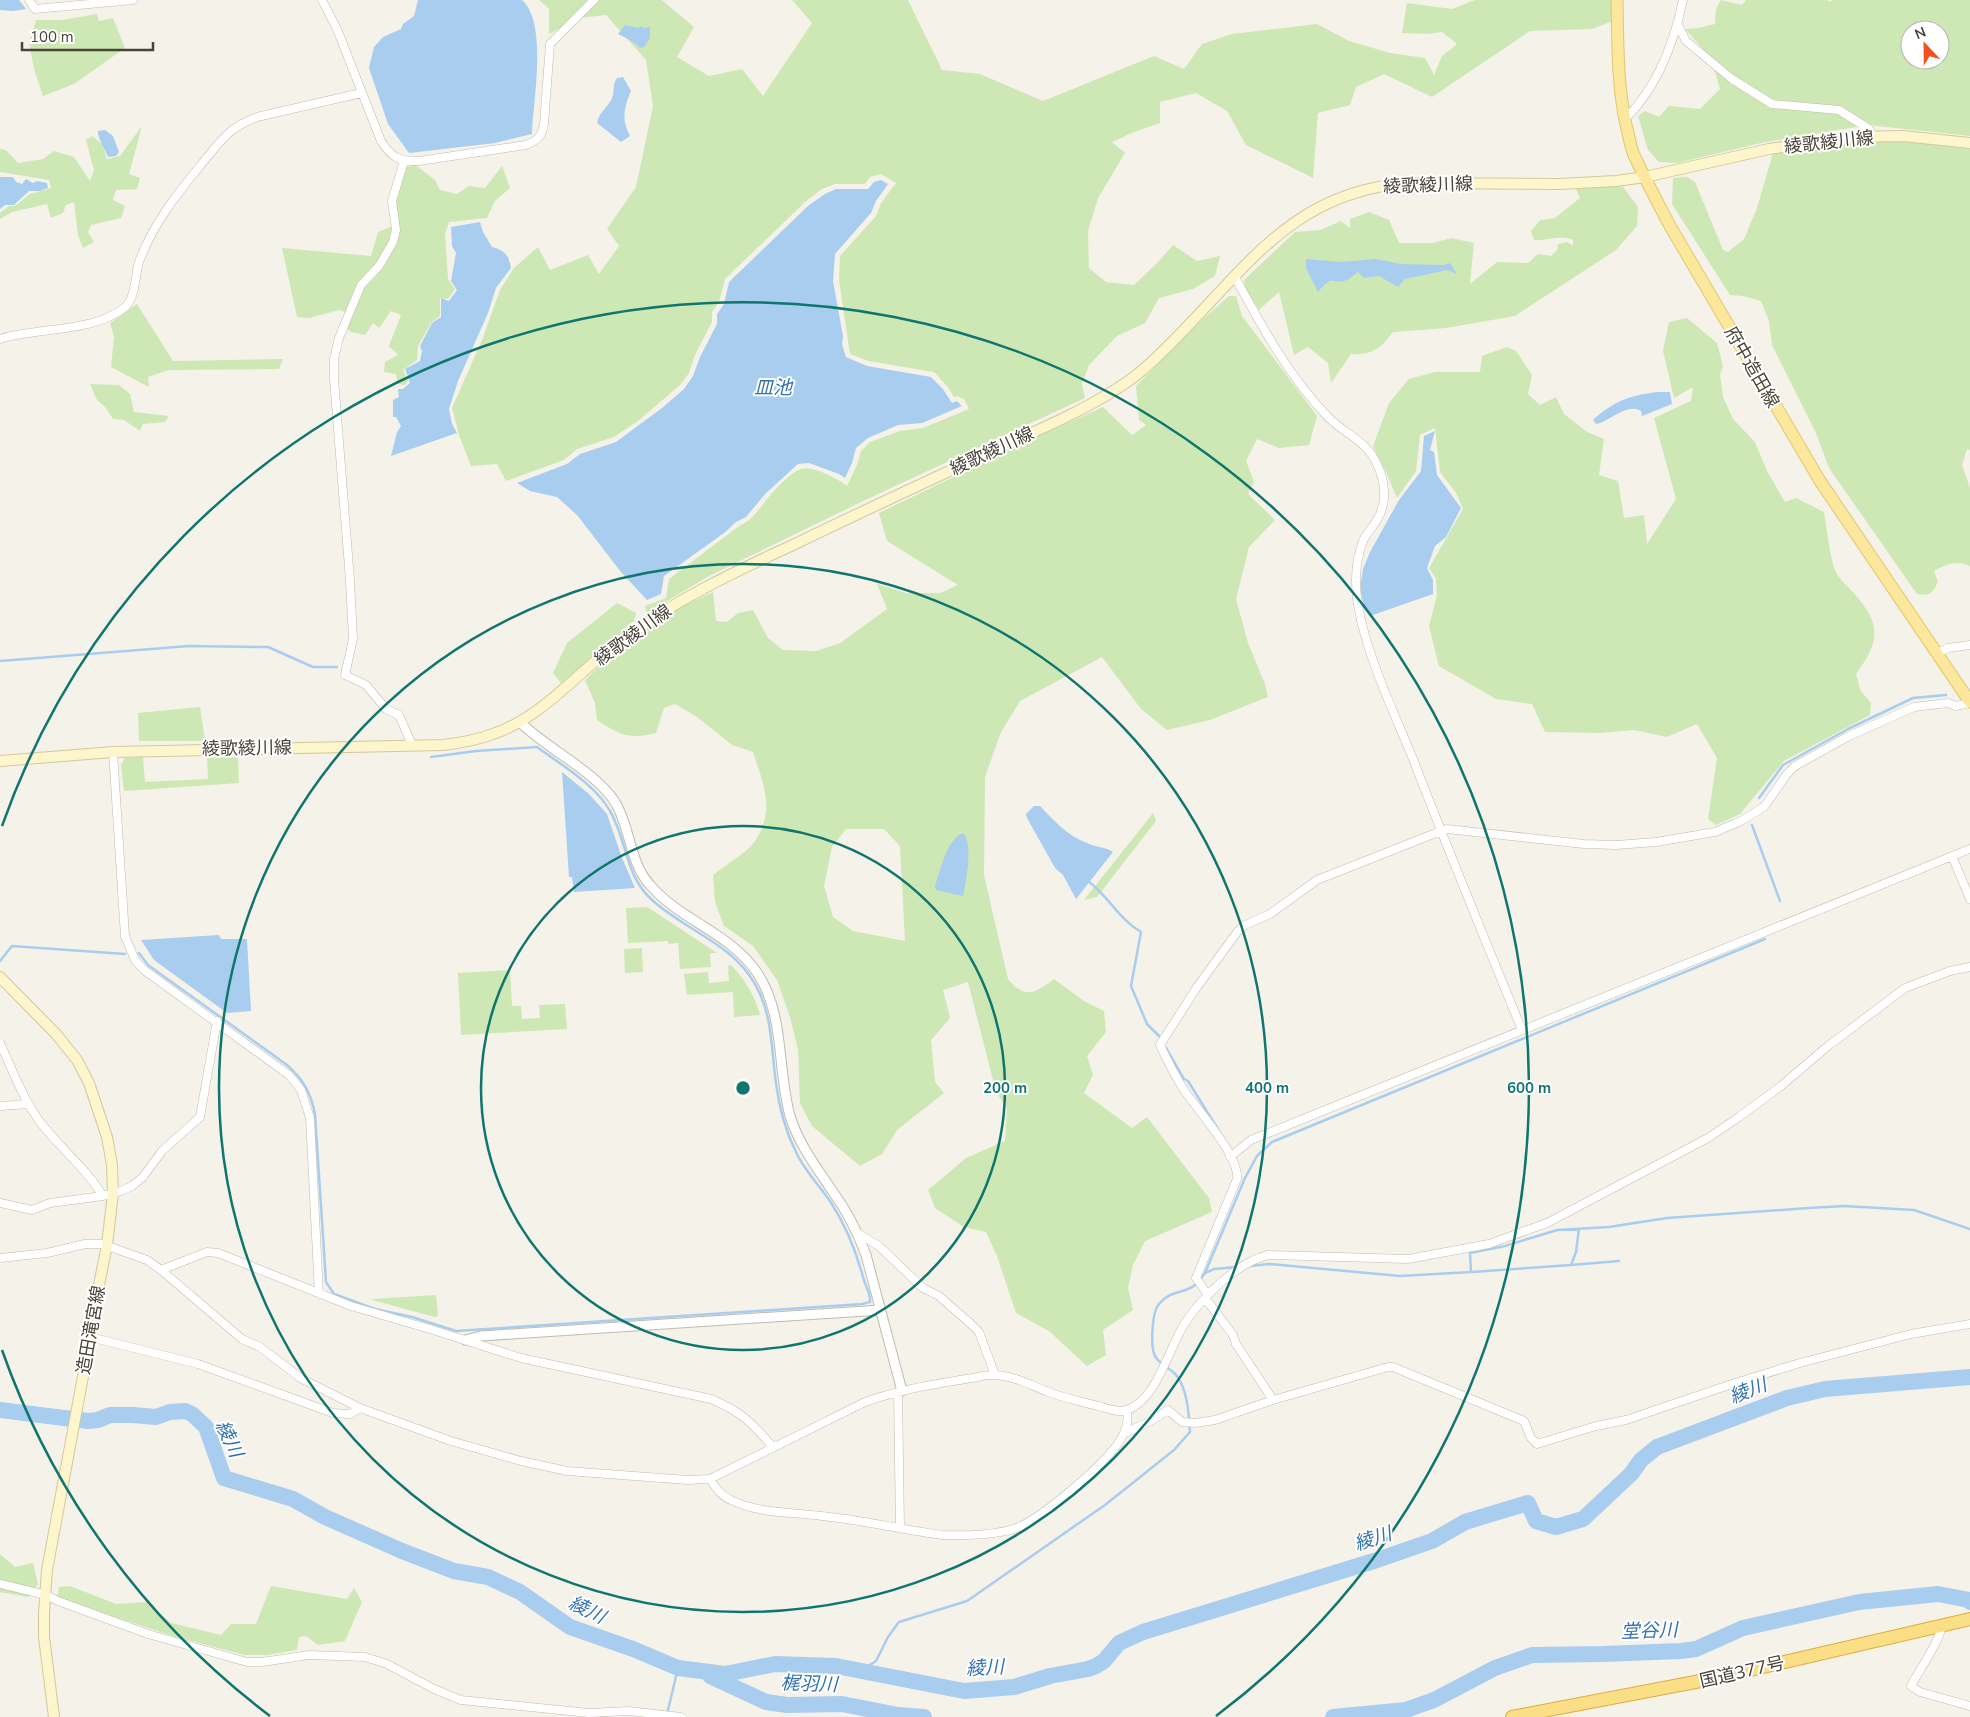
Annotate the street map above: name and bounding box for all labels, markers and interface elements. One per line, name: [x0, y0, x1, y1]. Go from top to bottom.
scale bar: [22, 20, 154, 52]
north arrow: [1900, 20, 1950, 70]
text: N: [1912, 23, 1929, 44]
text: 100 m: [30, 27, 74, 47]
street label: 綾歌綾川線: [1783, 125, 1875, 159]
street label: 綾歌綾川線: [1383, 171, 1473, 199]
street label: 府中造田線: [1719, 322, 1785, 412]
water label: 皿池: [754, 375, 794, 401]
street label: 綾歌綾川線: [946, 421, 1038, 481]
street label: 綾歌綾川線: [590, 599, 676, 671]
street label: 綾歌綾川線: [202, 735, 292, 761]
text: 200 m: [983, 1078, 1027, 1098]
text: 400 m: [1245, 1078, 1289, 1098]
text: 600 m: [1507, 1078, 1551, 1098]
centre of rings: [734, 1079, 752, 1097]
street label: 造田滝宮線: [71, 1284, 111, 1376]
water label: 綾川: [1726, 1371, 1772, 1410]
water label: 綾川: [209, 1416, 250, 1464]
water label: 綾川: [1351, 1520, 1397, 1557]
water label: 綾川: [564, 1590, 612, 1631]
water label: 堂谷川: [1620, 1617, 1680, 1645]
street label: 国道377号: [1697, 1651, 1787, 1693]
water label: 綾川: [965, 1654, 1007, 1682]
water label: 梶羽川: [780, 1670, 840, 1698]

